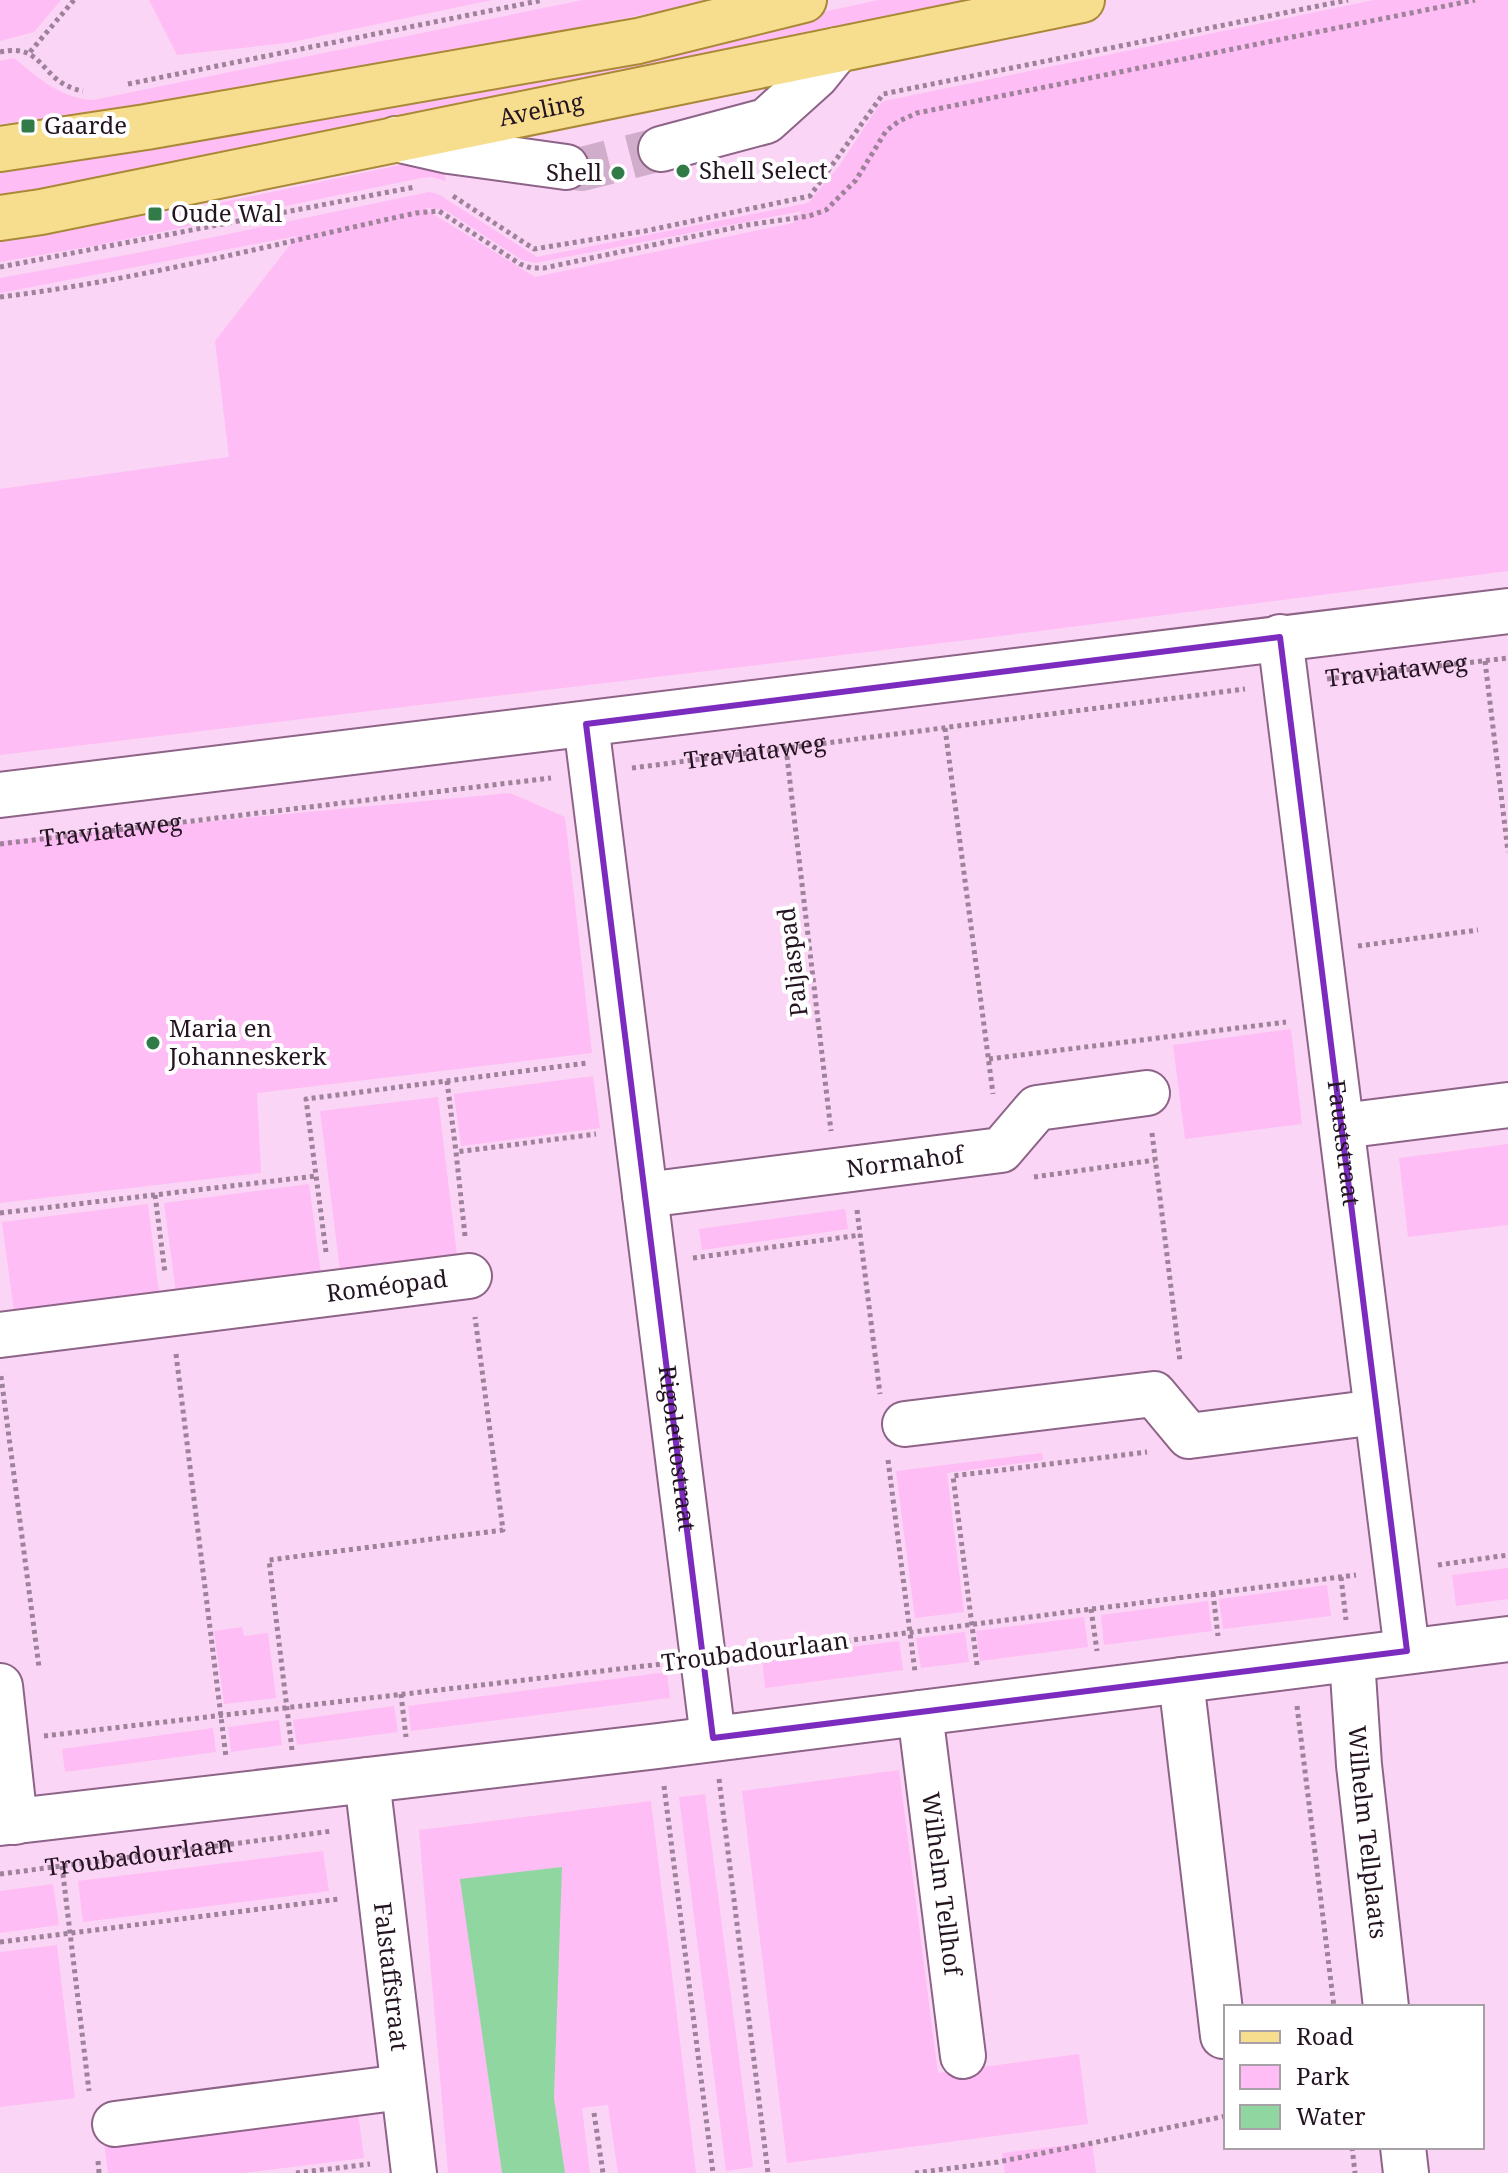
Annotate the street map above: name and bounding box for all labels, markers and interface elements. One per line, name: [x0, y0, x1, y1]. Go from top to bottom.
street label: Aveling: [496, 84, 586, 133]
place label: Gaarde: [44, 108, 127, 141]
marker: Gaarde: [19, 117, 37, 135]
place label: Shell Select: [699, 153, 828, 186]
place label: Shell: [546, 155, 603, 188]
marker: Shell Select: [674, 162, 692, 180]
marker: Shell: [609, 164, 627, 182]
place label: Oude Wal: [171, 196, 283, 229]
marker: Oude Wal: [146, 205, 164, 223]
street label: Traviataweg: [1324, 645, 1469, 694]
street label: Traviataweg: [682, 725, 828, 776]
street label: Traviataweg: [38, 804, 184, 854]
street label: Paljaspad: [768, 905, 815, 1019]
place label: Maria en Johanneskerk: [168, 1011, 327, 1072]
marker: Maria en Johanneskerk: [144, 1034, 162, 1052]
street label: Fauststraat: [1321, 1078, 1369, 1208]
street label: Normahof: [844, 1137, 967, 1184]
street label: Roméopad: [324, 1261, 450, 1309]
street label: Rigolettostraat: [651, 1363, 705, 1533]
street label: Troubadourlaan: [659, 1623, 850, 1678]
street label: Wilhelm Tellplaats: [1341, 1724, 1396, 1941]
street label: Wilhelm Tellhof: [915, 1790, 971, 1979]
street label: Troubadourlaan: [43, 1826, 234, 1883]
street label: Falstaffstraat: [367, 1900, 417, 2053]
legend: [1224, 2005, 1484, 2149]
text: Road: [1296, 2019, 1354, 2052]
text: Park: [1296, 2059, 1350, 2092]
text: Water: [1296, 2099, 1366, 2132]

